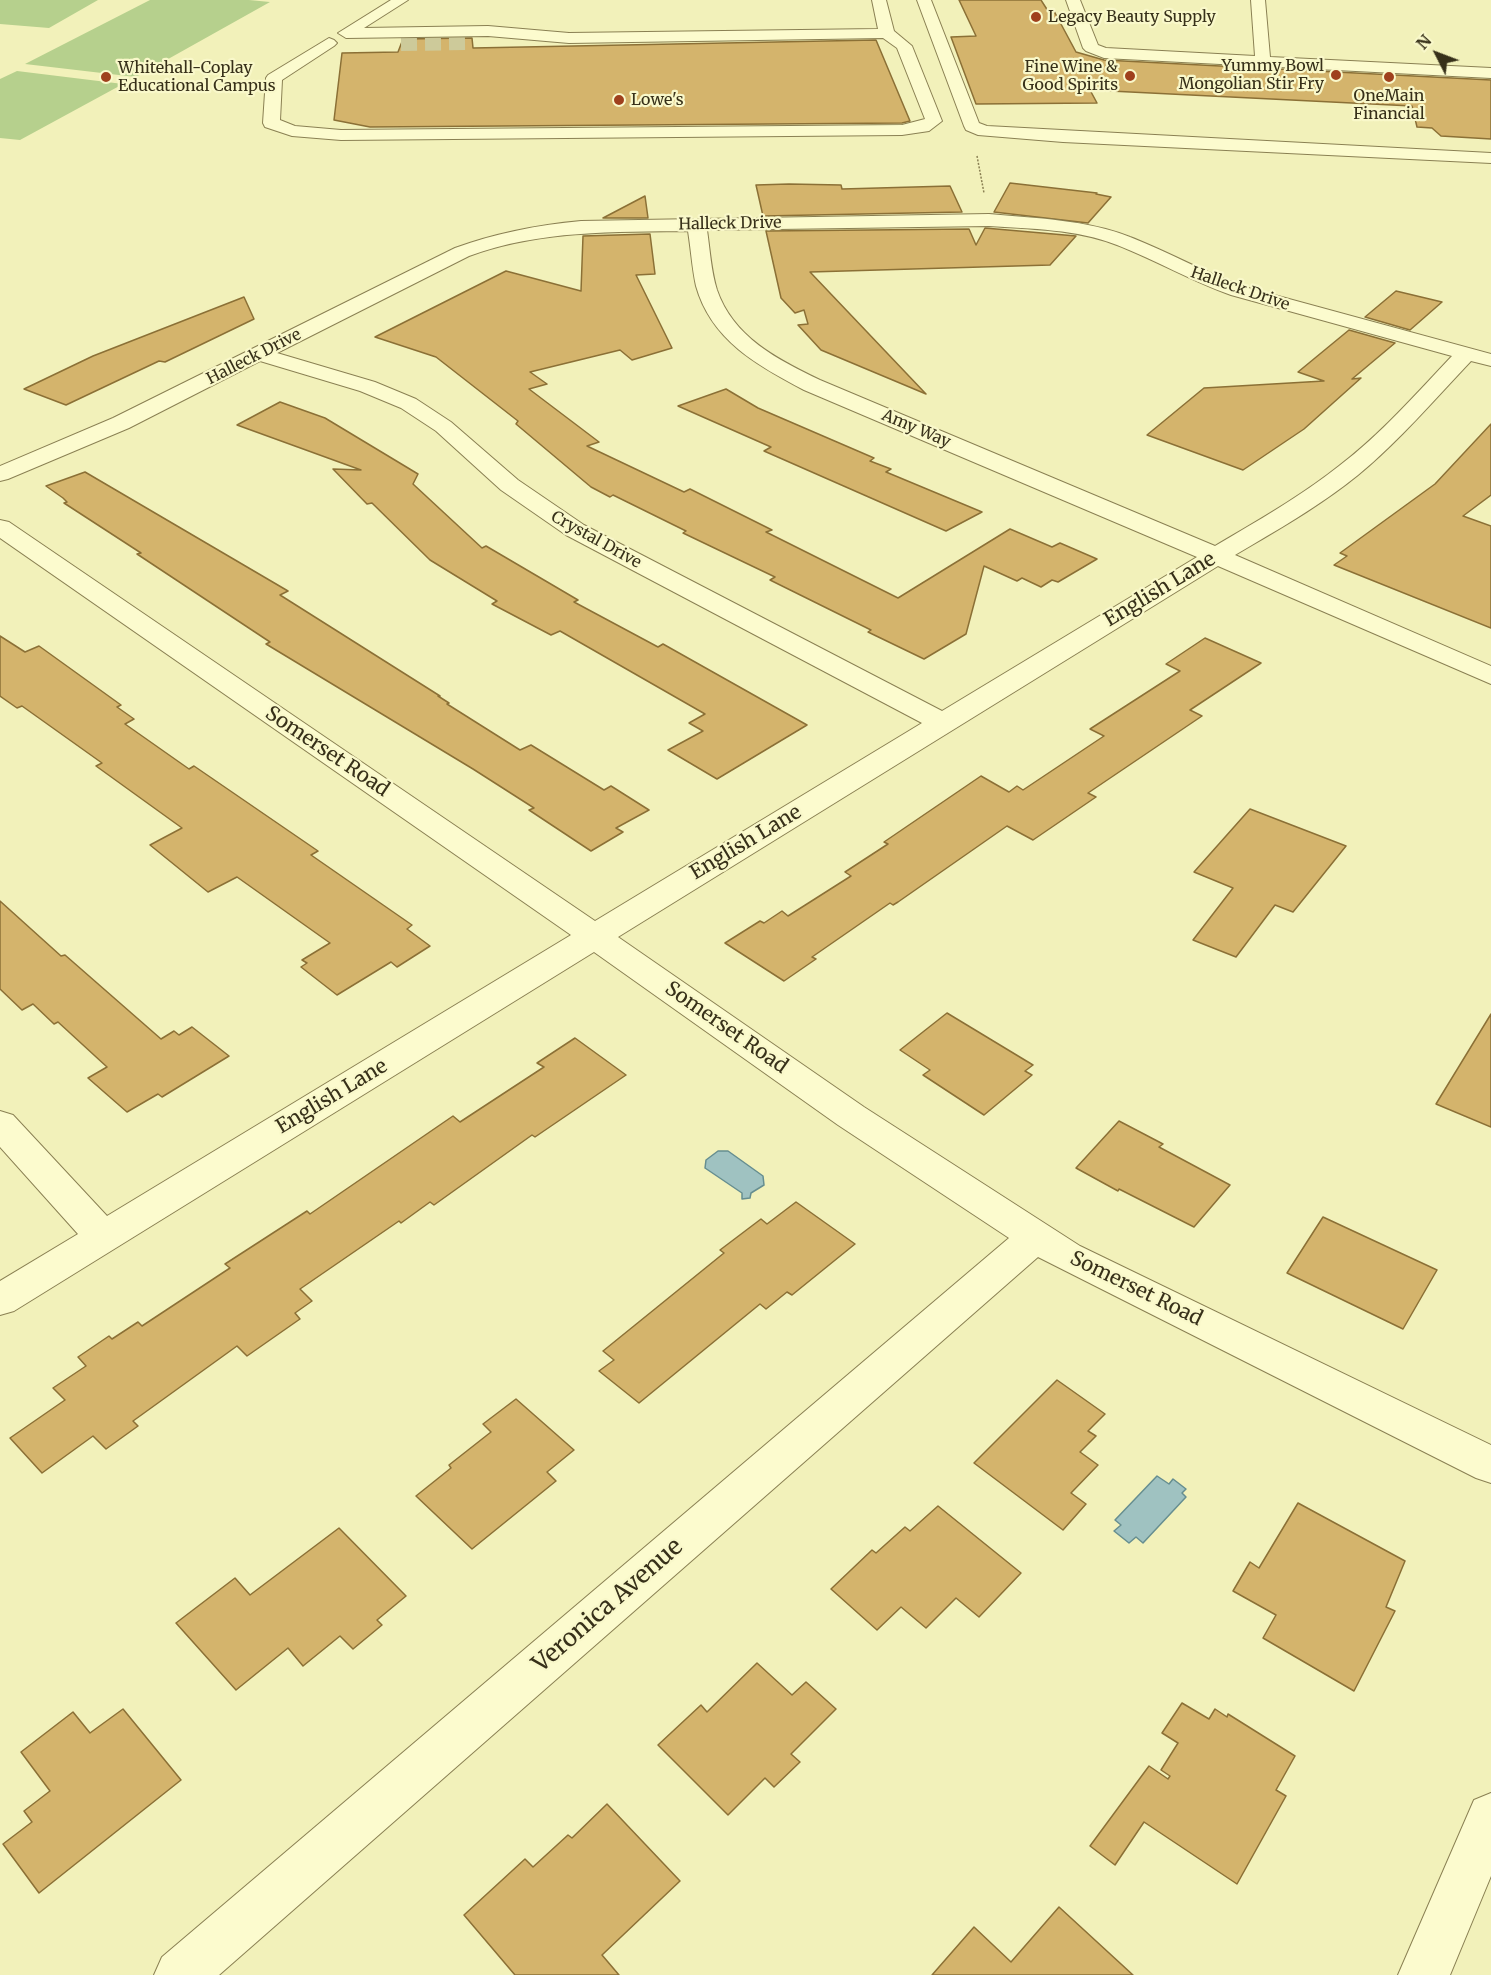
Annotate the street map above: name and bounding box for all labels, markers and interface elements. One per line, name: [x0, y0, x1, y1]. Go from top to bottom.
place label: Legacy Beauty Supply: [1048, 7, 1216, 27]
marker: Legacy Beauty Supply: [1029, 10, 1043, 24]
north arrow: [1407, 24, 1467, 84]
text: N: [1412, 31, 1435, 53]
place label: Yummy Bowl Mongolian Stir Fry: [1179, 56, 1324, 94]
place label: Fine Wine & Good Spirits: [1022, 57, 1118, 95]
place label: Whitehall-Coplay Educational Campus: [118, 58, 276, 96]
marker: Yummy Bowl Mongolian Stir Fry: [1329, 68, 1343, 82]
marker: Fine Wine & Good Spirits: [1123, 69, 1137, 83]
marker: Whitehall-Coplay Educational Campus: [99, 70, 113, 84]
marker: OneMain Financial: [1382, 70, 1396, 84]
place label: OneMain Financial: [1353, 86, 1425, 124]
place label: Lowe's: [631, 90, 684, 110]
marker: Lowe's: [612, 93, 626, 107]
street label: Halleck Drive: [678, 214, 782, 234]
street label: Halleck Drive: [1188, 263, 1292, 315]
street label: Halleck Drive: [204, 325, 304, 389]
street label: Amy Way: [879, 406, 953, 452]
street label: Crystal Drive: [548, 507, 644, 573]
street label: English Lane: [1100, 547, 1220, 633]
street label: Somerset Road: [261, 702, 393, 802]
street label: English Lane: [686, 800, 806, 886]
street label: Somerset Road: [660, 977, 792, 1079]
street label: English Lane: [272, 1054, 392, 1140]
street label: Somerset Road: [1066, 1247, 1206, 1331]
street label: Veronica Avenue: [527, 1533, 689, 1679]

